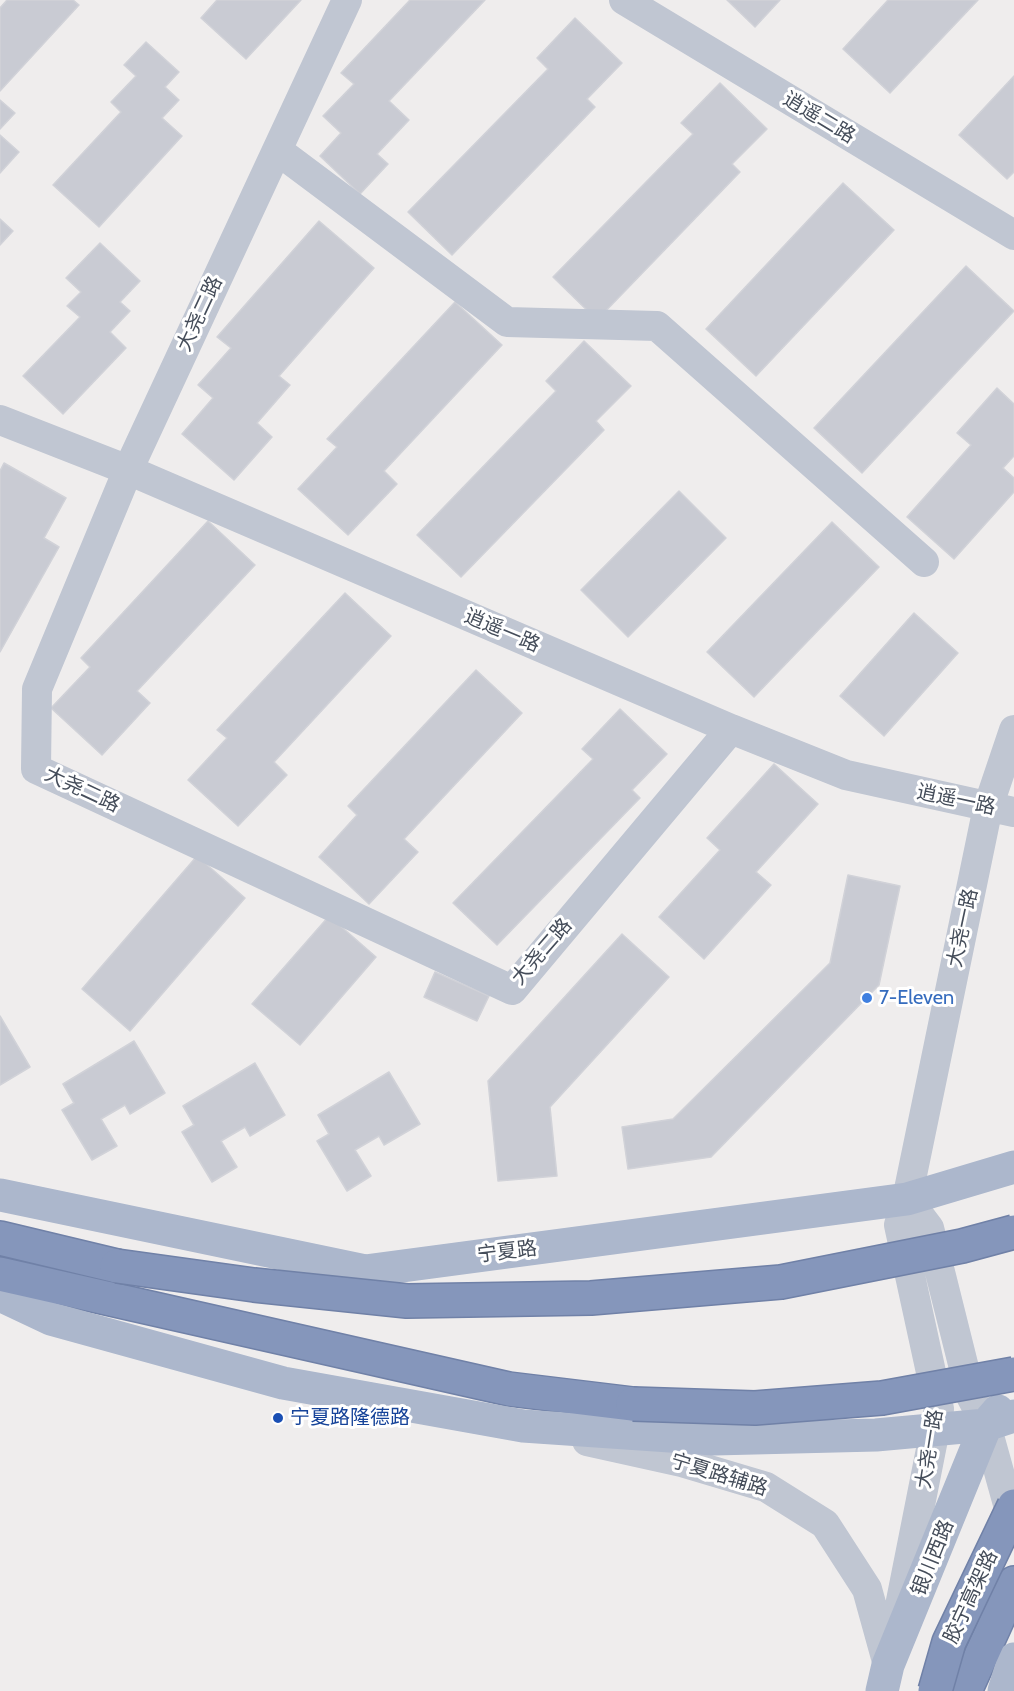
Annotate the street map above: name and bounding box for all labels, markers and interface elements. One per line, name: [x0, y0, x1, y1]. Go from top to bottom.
street label: 逍遥二路: [779, 87, 859, 149]
street label: 大尧二路: [172, 273, 228, 355]
street label: 逍遥一路: [460, 604, 544, 658]
street label: 大尧二路: [41, 762, 123, 818]
street label: 逍遥一路: [914, 780, 998, 820]
street label: 大尧一路: [943, 886, 983, 970]
street label: 大尧二路: [507, 914, 577, 990]
place label: 7-Eleven: [879, 986, 954, 1010]
marker: 7-Eleven: [860, 991, 874, 1005]
street label: 宁夏路: [476, 1236, 538, 1268]
place label: 宁夏路隆德路: [290, 1406, 410, 1430]
street label: 大尧一路: [912, 1408, 948, 1490]
marker: 宁夏路隆德路: [271, 1411, 285, 1425]
street label: 宁夏路辅路: [668, 1449, 770, 1501]
street label: 银川西路: [907, 1516, 959, 1600]
street label: 胶宁高架路: [939, 1547, 1003, 1647]

